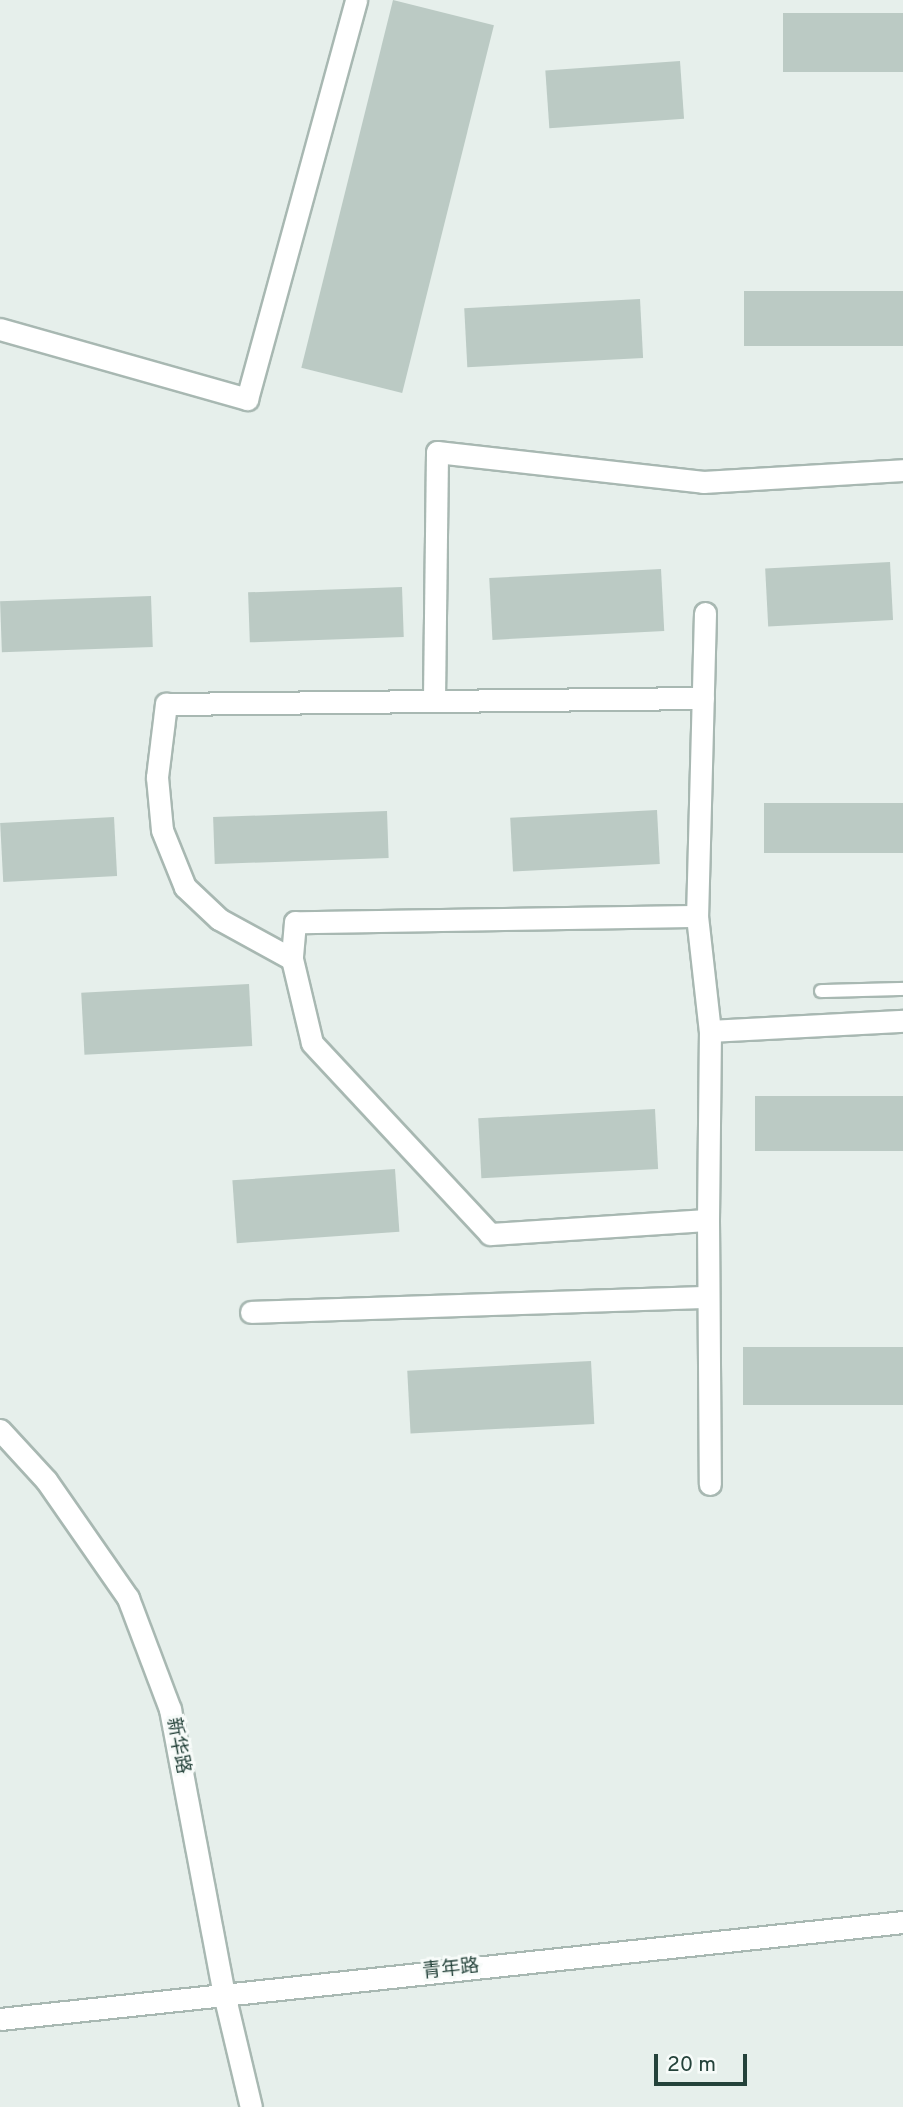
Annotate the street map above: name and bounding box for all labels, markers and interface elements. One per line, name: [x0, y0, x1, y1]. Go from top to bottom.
street label: 新华路: [160, 1716, 194, 1776]
street label: 青年路: [421, 1956, 481, 1984]
scale bar: [658, 2040, 751, 2084]
text: 20 m: [667, 2052, 716, 2079]

